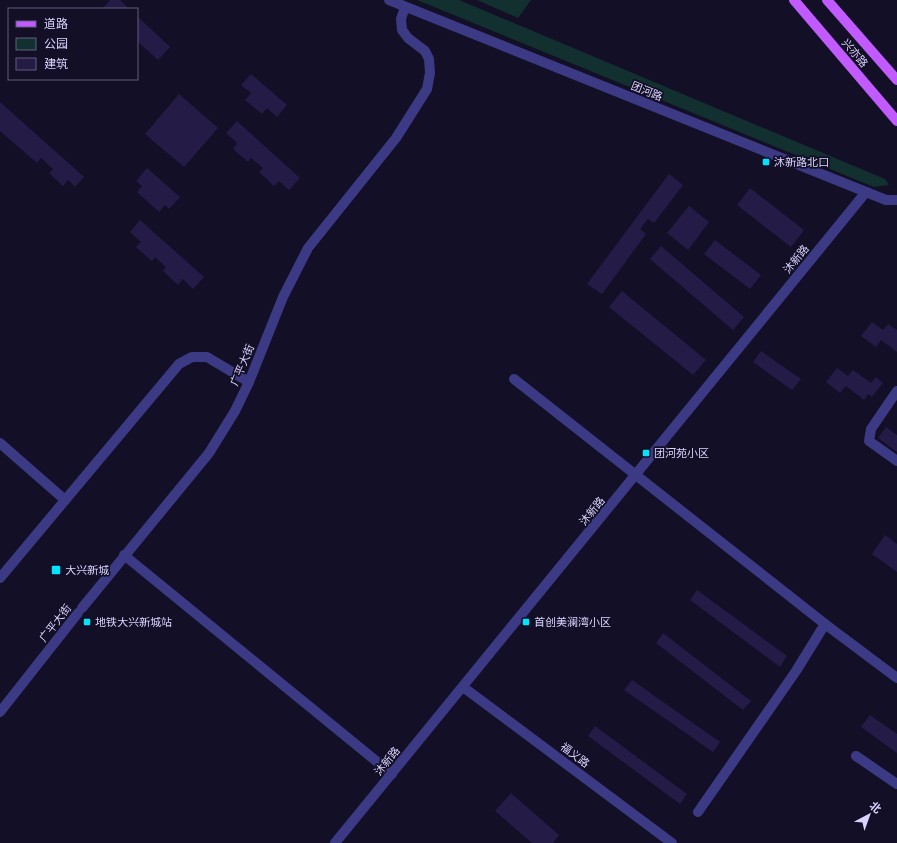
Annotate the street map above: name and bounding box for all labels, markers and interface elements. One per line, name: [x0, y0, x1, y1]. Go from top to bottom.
legend: [8, 8, 138, 80]
text: 道路: [44, 17, 68, 31]
text: 公园: [44, 37, 68, 51]
street label: 兴亦路: [839, 37, 870, 70]
text: 建筑: [44, 57, 68, 71]
street label: 团河路: [629, 79, 665, 104]
place label: 沐新路北口: [774, 156, 829, 169]
marker: 沐新路北口: [761, 157, 771, 167]
street label: 沐新路: [781, 242, 812, 276]
street label: 广平大街: [228, 342, 257, 388]
place label: 团河苑小区: [654, 447, 709, 460]
marker: 团河苑小区: [641, 448, 651, 458]
street label: 沐新路: [577, 494, 608, 528]
marker: 大兴新城: [50, 564, 62, 576]
place label: 大兴新城: [65, 564, 109, 577]
street label: 广平大街: [37, 602, 74, 645]
place label: 地铁大兴新城站: [95, 616, 172, 629]
place label: 首创美澜湾小区: [534, 616, 611, 629]
marker: 地铁大兴新城站: [82, 617, 92, 627]
marker: 首创美澜湾小区: [521, 617, 531, 627]
street label: 福义路: [558, 740, 592, 771]
street label: 沐新路: [372, 744, 403, 778]
north arrow: [849, 795, 889, 835]
text: 北: [867, 799, 884, 816]

